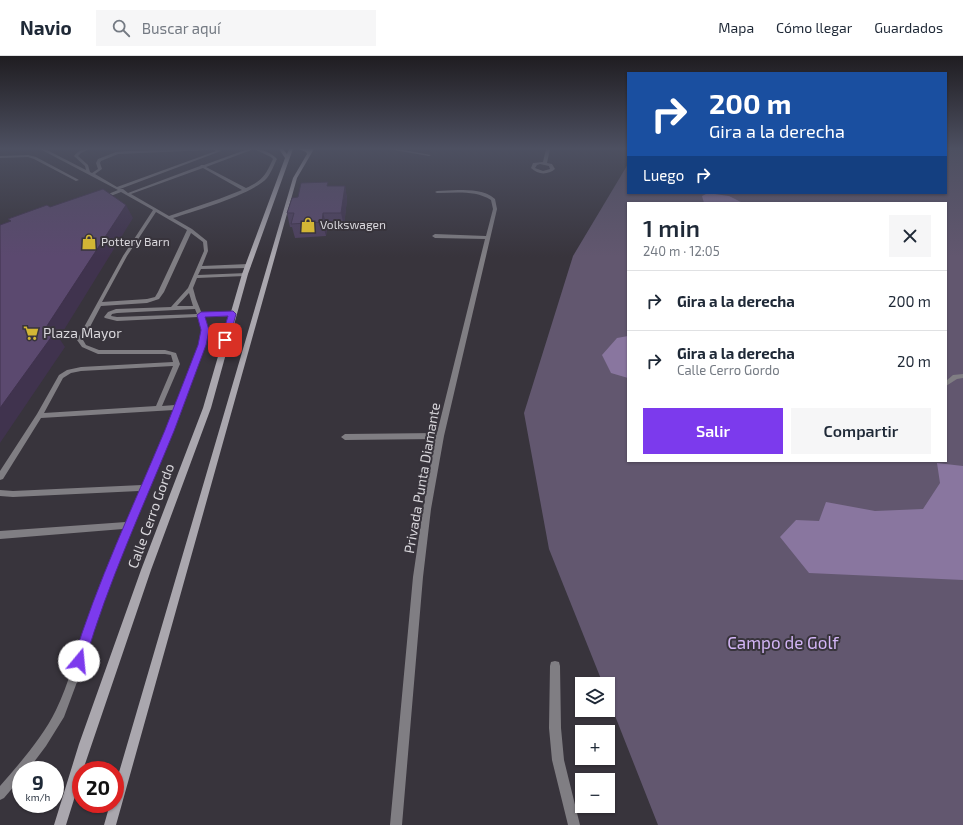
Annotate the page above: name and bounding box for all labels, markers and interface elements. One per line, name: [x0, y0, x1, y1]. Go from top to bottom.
search box: [96, 10, 376, 46]
text: Navio: [20, 16, 72, 39]
icon: search: [110, 17, 132, 39]
text: Buscar aquí: [142, 19, 221, 37]
text: Mapa: [718, 19, 754, 36]
text: Cómo llegar: [776, 19, 852, 36]
text: Guardados: [874, 19, 943, 36]
text: 200 m: [709, 86, 791, 120]
icon: right: [643, 88, 695, 140]
text: Gira a la derecha: [709, 120, 845, 142]
icon: right: [692, 164, 714, 186]
text: Luego: [643, 166, 684, 184]
text: 1 min: [643, 213, 700, 242]
button: close: [889, 215, 931, 257]
shop icon: Volkswagen: [299, 216, 317, 234]
place label: Volkswagen: [320, 217, 386, 231]
shop icon: Pottery Barn: [80, 233, 98, 251]
place label: Pottery Barn: [101, 234, 170, 248]
text: 240 m · 12:05: [643, 243, 720, 259]
icon: right: [643, 290, 665, 312]
text: Gira a la derecha: [677, 292, 795, 310]
text: 200 m: [888, 292, 931, 310]
pin: [208, 323, 242, 357]
supermarket icon: Plaza Mayor: [22, 324, 40, 342]
place label: Plaza Mayor: [43, 324, 122, 341]
icon: arrive: [214, 329, 236, 351]
text: Gira a la derecha: [677, 344, 795, 362]
icon: right: [643, 350, 665, 372]
text: 20 m: [897, 352, 931, 370]
text: Calle Cerro Gordo: [677, 362, 780, 378]
street label: Privada Punta Diamante: [400, 401, 443, 555]
button: Salir: [643, 408, 783, 454]
button: Compartir: [791, 408, 931, 454]
street label: Calle Cerro Gordo: [124, 461, 177, 571]
park label: Campo de Golf: [727, 632, 839, 653]
position arrow: [58, 640, 100, 682]
map controls: [575, 677, 615, 813]
button: layers: [575, 677, 615, 717]
button: +: [575, 725, 615, 765]
speed limit sign: 20: [72, 761, 124, 813]
text: 9: [32, 770, 44, 794]
button: −: [575, 773, 615, 813]
text: km/h: [26, 791, 50, 803]

